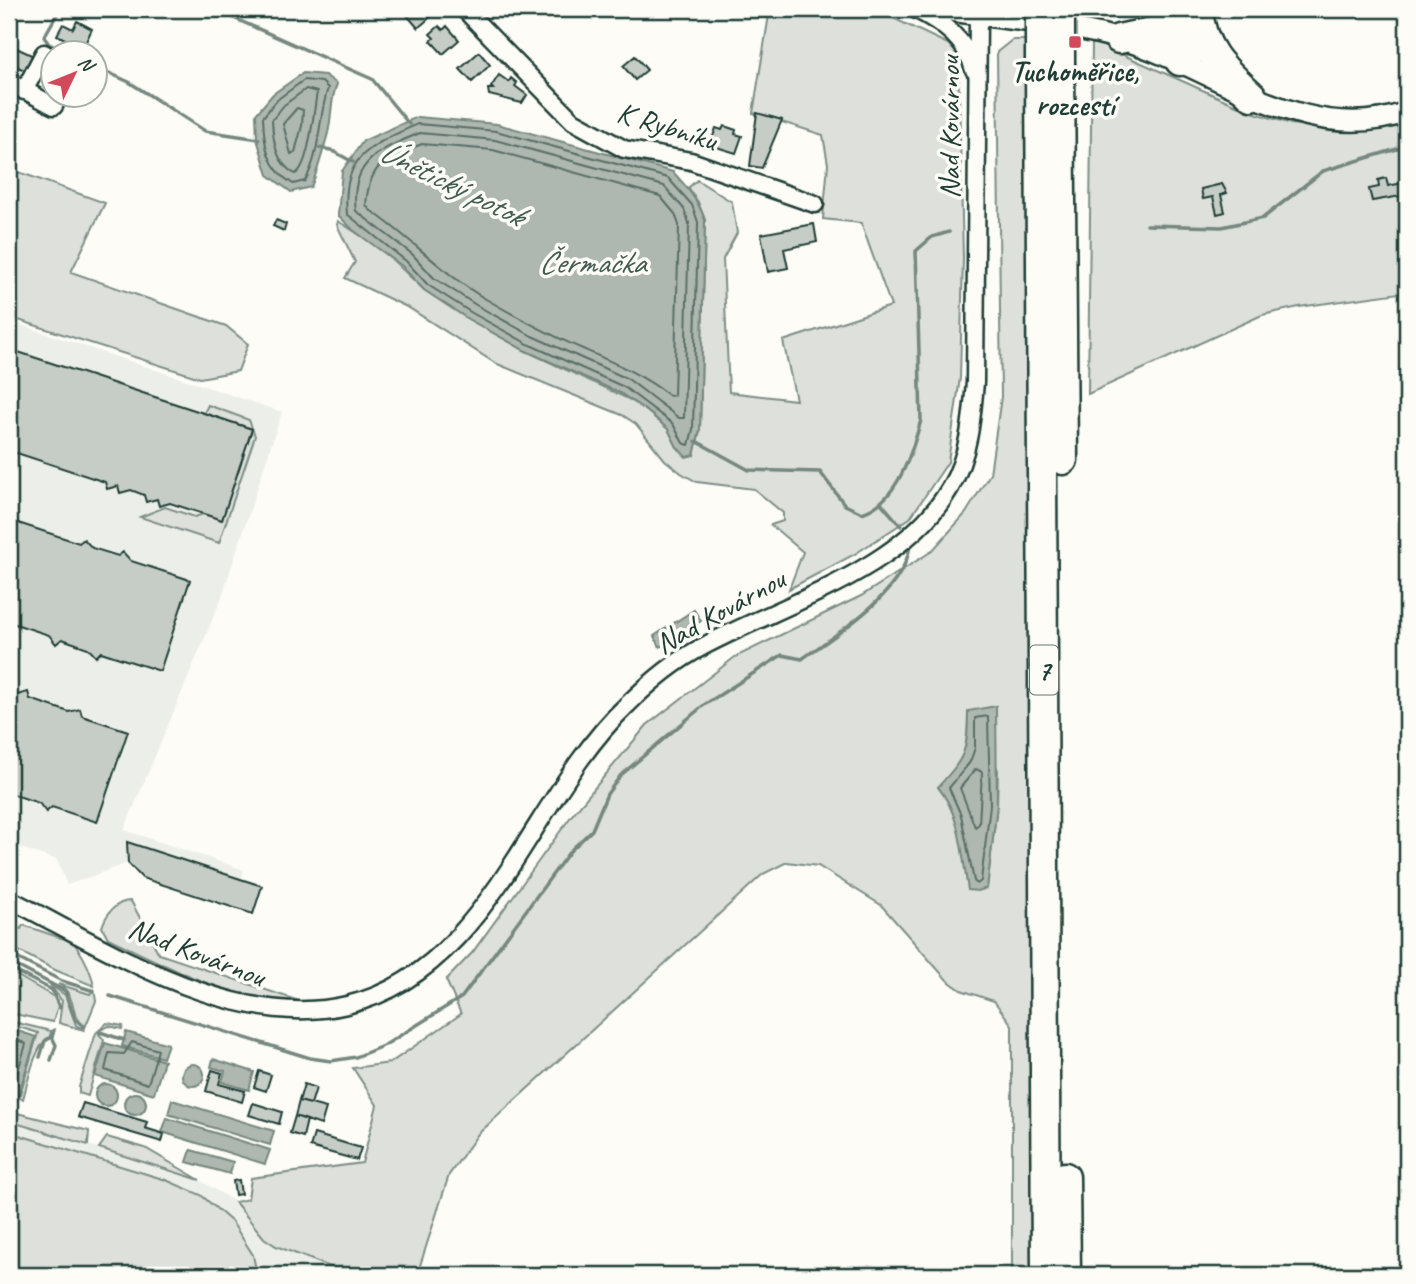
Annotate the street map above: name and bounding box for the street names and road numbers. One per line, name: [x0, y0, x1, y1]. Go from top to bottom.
street label: Nad Kovárnou: [930, 53, 968, 199]
street label: K Rybníku: [613, 93, 723, 160]
street label: Nad Kovárnou: [648, 559, 794, 662]
road number: 7: [1030, 646, 1058, 694]
street label: Nad Kovárnou: [123, 909, 273, 996]

